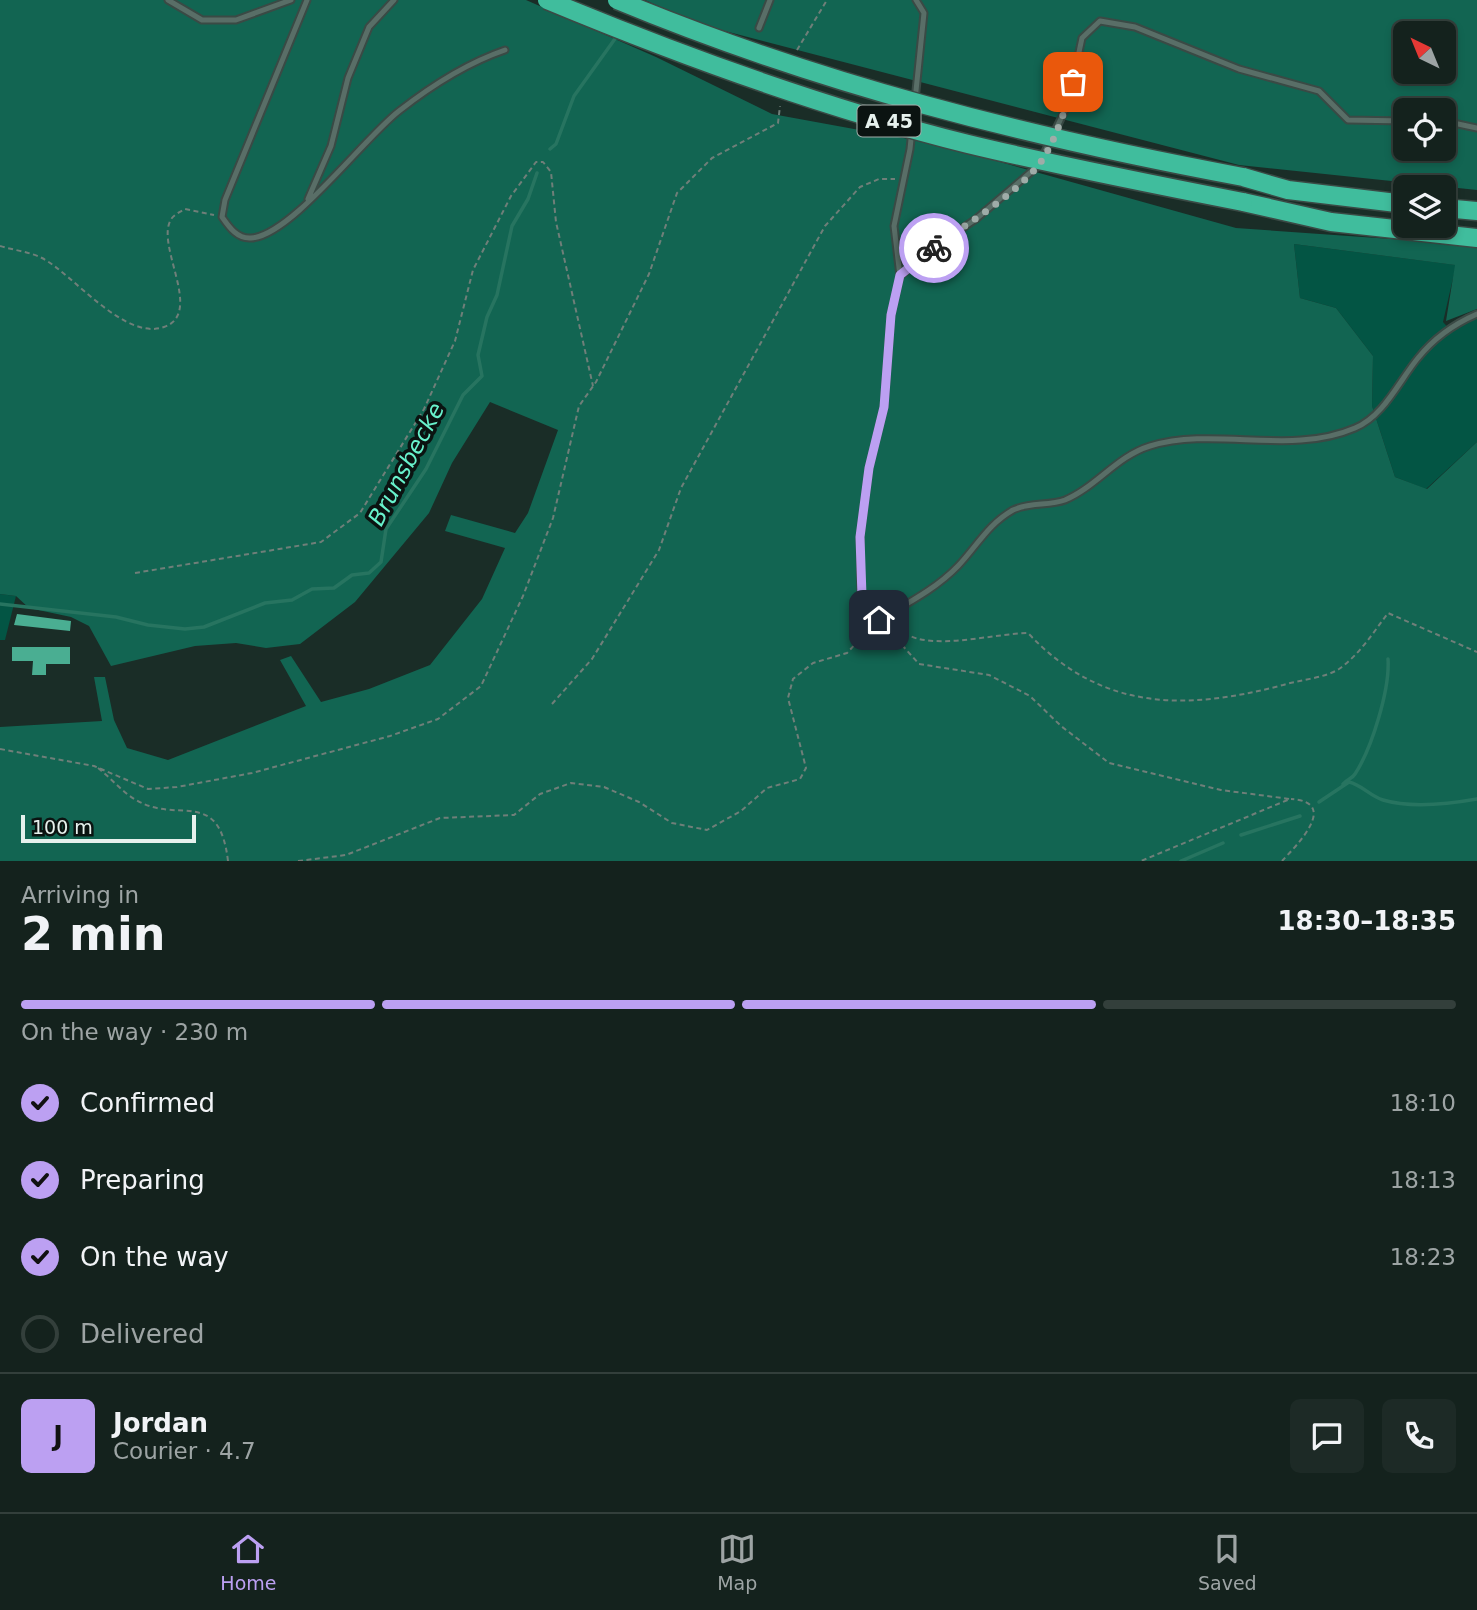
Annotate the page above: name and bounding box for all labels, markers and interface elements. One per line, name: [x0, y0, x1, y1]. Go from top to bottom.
north arrow: [1393, 21, 1456, 84]
map controls: [1393, 21, 1456, 238]
pin: [1043, 52, 1103, 112]
icon: bag: [1054, 63, 1092, 101]
button: locate: [1393, 98, 1456, 161]
road number: A 45: [858, 105, 920, 136]
button: layers: [1393, 175, 1456, 238]
courier: [899, 213, 969, 283]
icon: bike: [915, 229, 953, 267]
water label: Brunsbecke: [363, 398, 449, 530]
pin: [849, 590, 909, 650]
icon: home: [860, 601, 898, 639]
scale bar: [21, 812, 196, 844]
text: 100 m: [32, 816, 93, 838]
text: Arriving in: [21, 882, 139, 908]
text: 18:30–18:35: [1277, 906, 1456, 936]
text: 2 min: [21, 907, 165, 961]
text: On the way · 230 m: [21, 1019, 248, 1045]
icon: check: [21, 1084, 59, 1122]
text: Confirmed: [80, 1088, 215, 1118]
text: 18:10: [1390, 1090, 1456, 1116]
icon: check: [21, 1161, 59, 1199]
text: Preparing: [80, 1165, 205, 1195]
text: 18:13: [1390, 1167, 1456, 1193]
icon: check: [21, 1238, 59, 1276]
text: On the way: [80, 1242, 229, 1272]
text: 18:23: [1390, 1244, 1456, 1270]
text: Delivered: [80, 1319, 204, 1349]
button: chat: [1290, 1399, 1364, 1473]
button: phone: [1382, 1399, 1456, 1473]
text: Jordan: [113, 1408, 208, 1438]
text: J: [53, 1421, 63, 1451]
text: Courier · 4.7: [113, 1438, 256, 1464]
tab: Home: [220, 1530, 276, 1594]
tab: Map: [717, 1530, 757, 1594]
tab: Saved: [1198, 1530, 1257, 1594]

